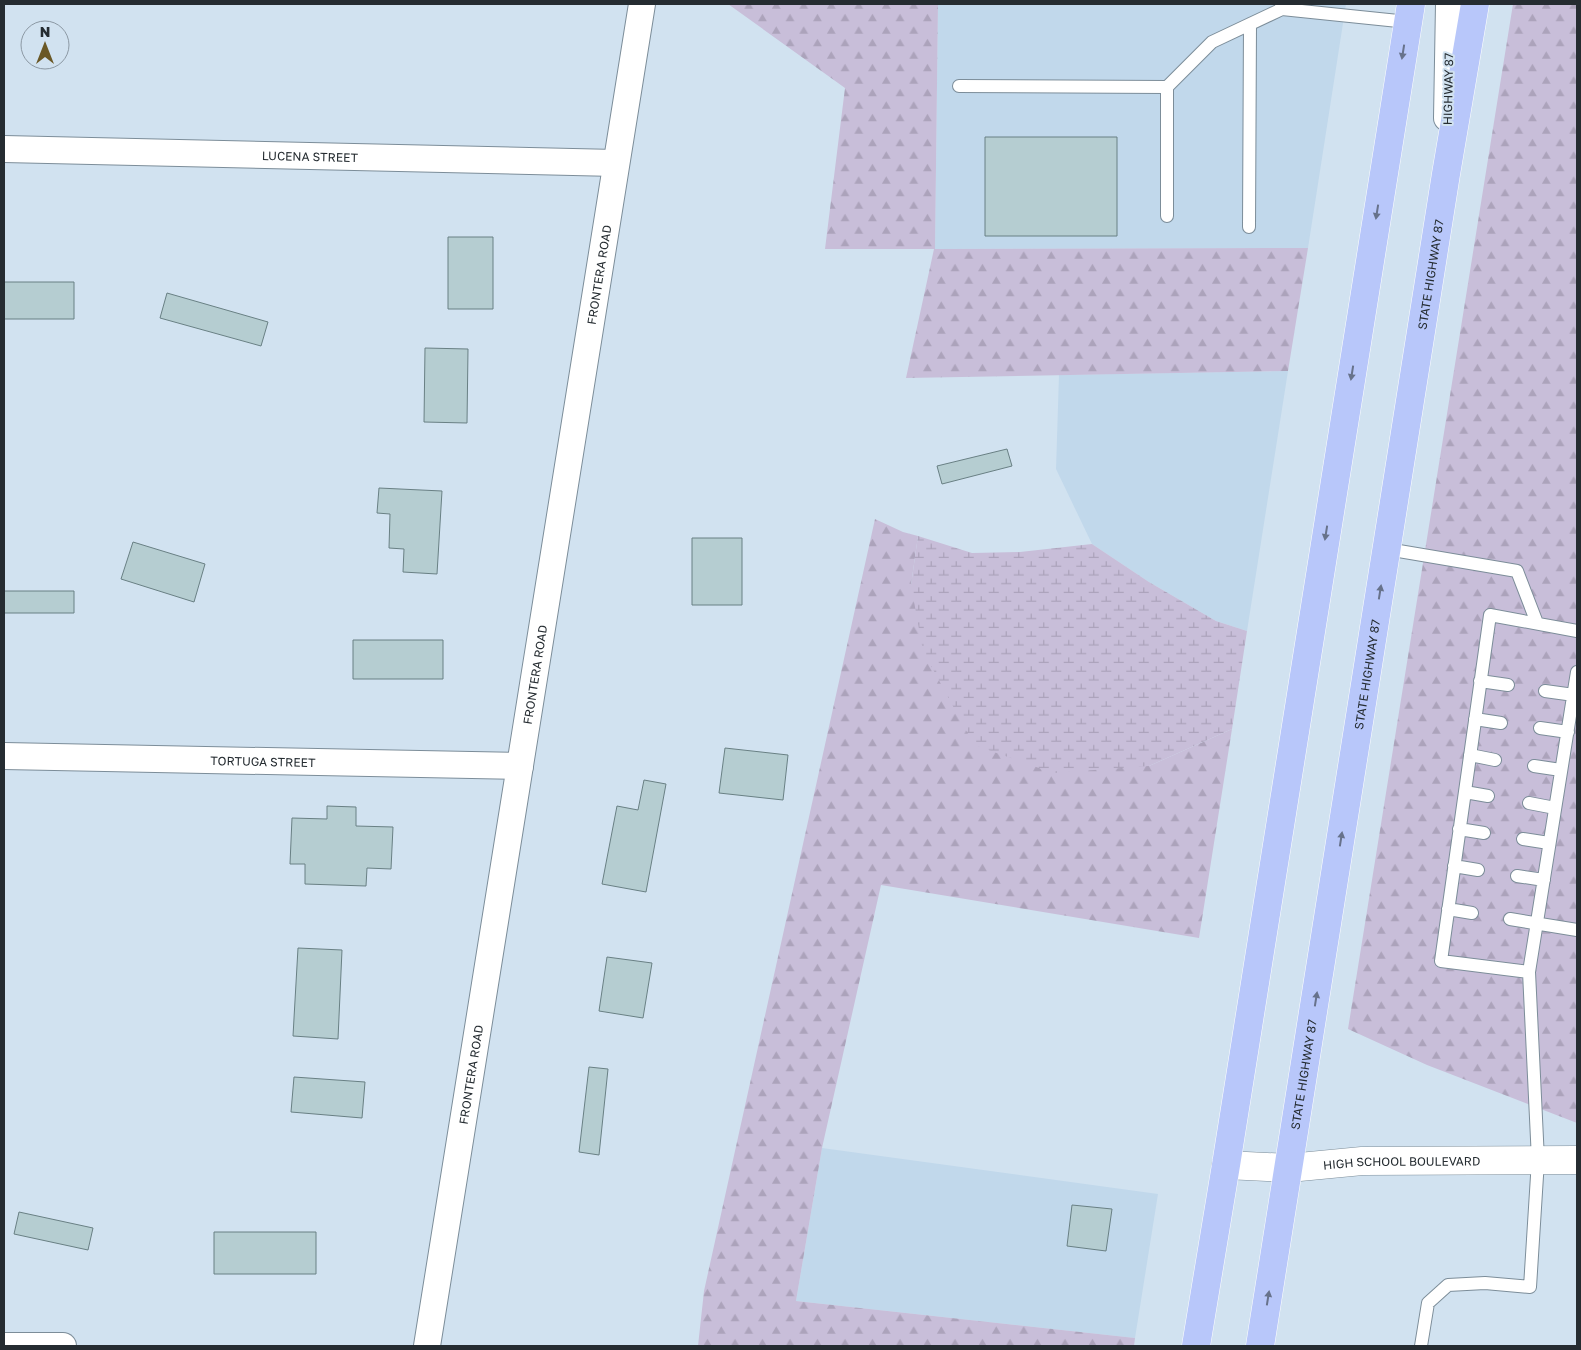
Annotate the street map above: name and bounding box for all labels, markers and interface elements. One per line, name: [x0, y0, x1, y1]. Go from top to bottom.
north arrow: [20, 20, 70, 70]
text: N: [40, 23, 50, 40]
one-way arrow: [1399, 44, 1407, 60]
street label: HIGHWAY 87: [1440, 53, 1456, 125]
street label: LUCENA STREET: [262, 147, 359, 165]
one-way arrow: [1373, 205, 1381, 221]
street label: STATE HIGHWAY 87: [1414, 218, 1446, 331]
street label: FRONTERA ROAD: [583, 224, 614, 326]
one-way arrow: [1348, 365, 1356, 381]
one-way arrow: [1322, 526, 1330, 542]
one-way arrow: [1377, 584, 1385, 600]
street label: STATE HIGHWAY 87: [1350, 618, 1383, 731]
street label: FRONTERA ROAD: [519, 624, 550, 725]
street label: TORTUGA STREET: [210, 753, 316, 770]
one-way arrow: [1338, 831, 1346, 847]
one-way arrow: [1312, 991, 1320, 1007]
street label: STATE HIGHWAY 87: [1287, 1018, 1319, 1131]
street label: FRONTERA ROAD: [455, 1024, 486, 1125]
street label: HIGH SCHOOL BOULEVARD: [1322, 1153, 1480, 1172]
one-way arrow: [1265, 1290, 1273, 1306]

